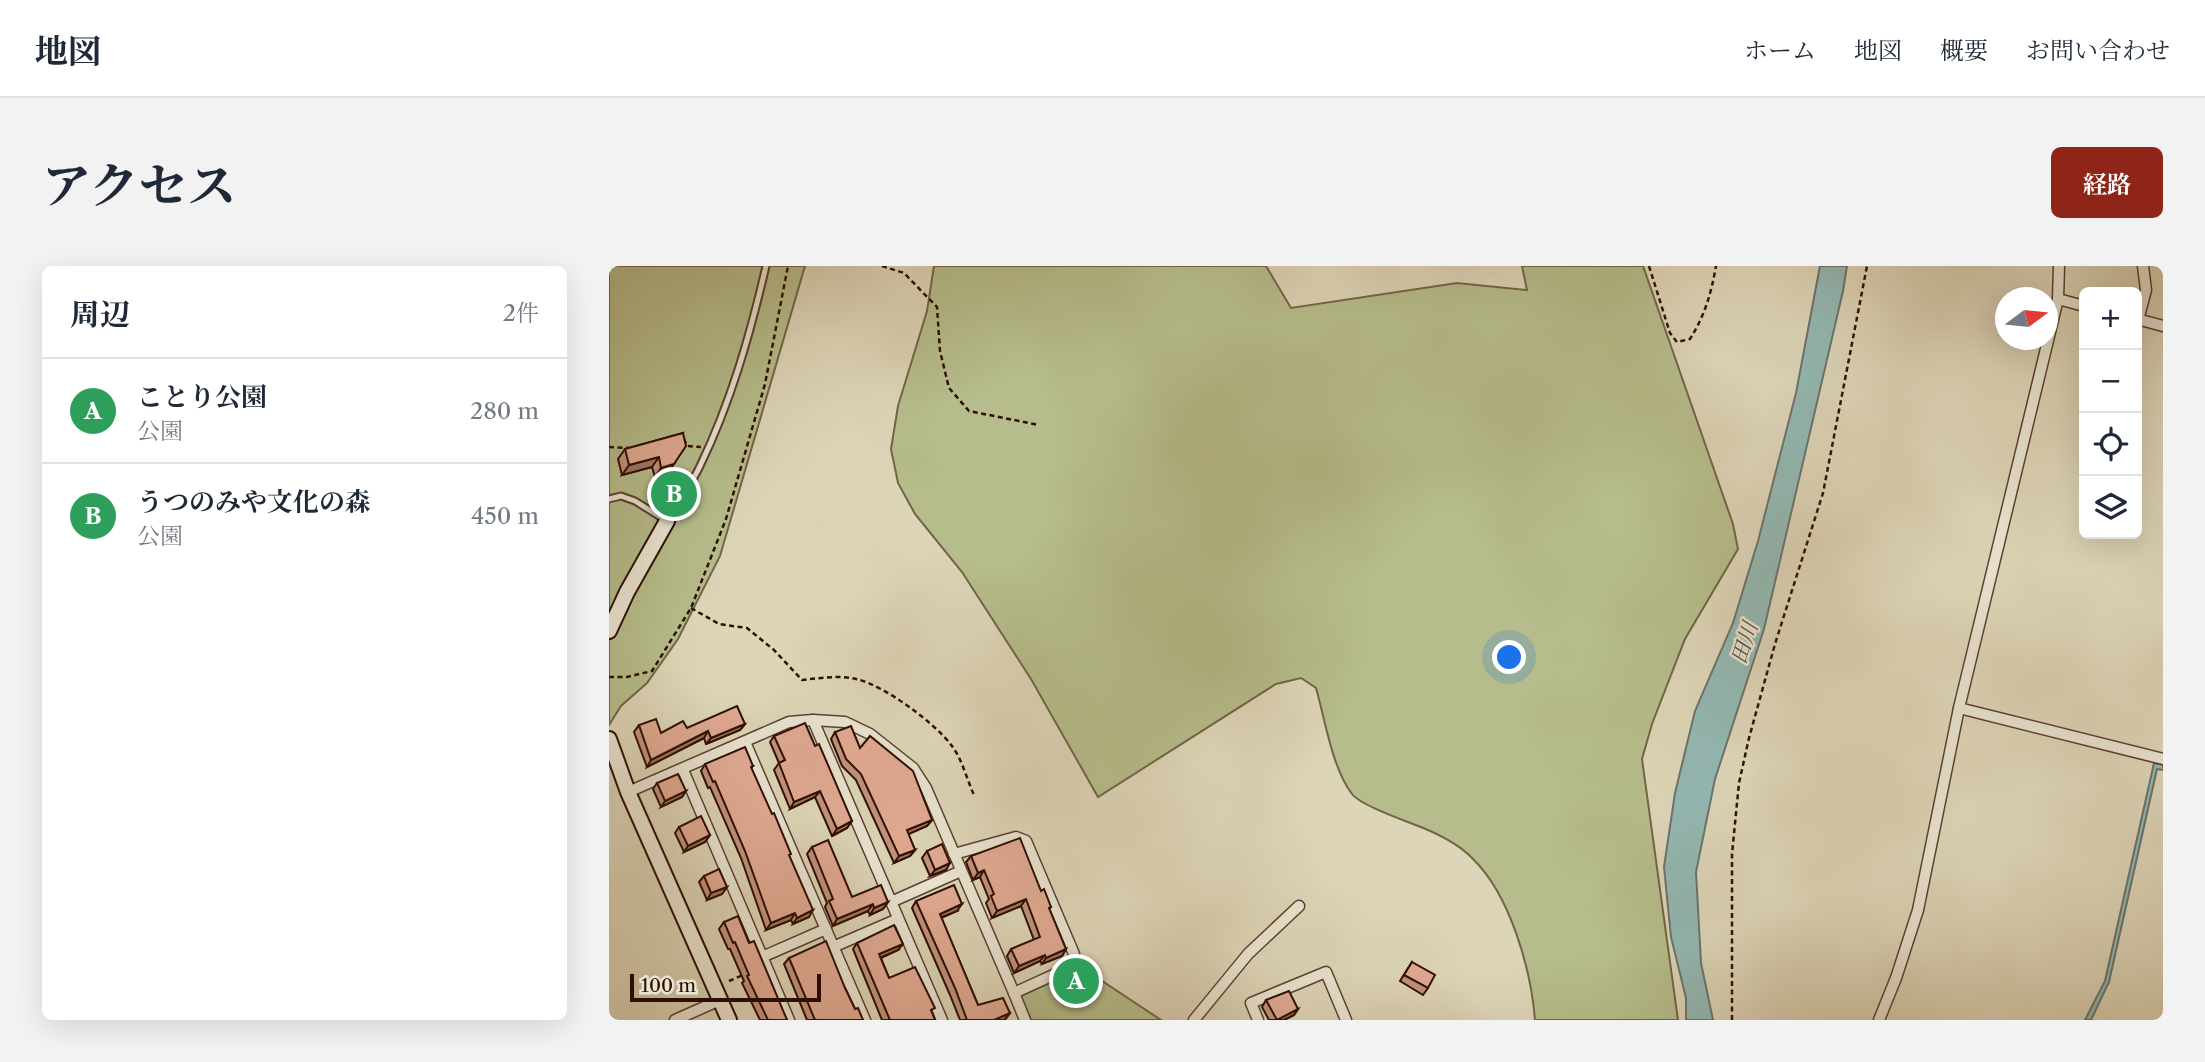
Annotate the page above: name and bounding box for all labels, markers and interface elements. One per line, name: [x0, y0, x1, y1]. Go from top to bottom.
text: 地図: [35, 31, 101, 72]
text: ホーム: [1744, 36, 1816, 65]
text: 地図: [1854, 36, 1902, 65]
text: 概要: [1940, 36, 1988, 65]
text: お問い合わせ: [2026, 36, 2170, 65]
button: 経路: [2051, 147, 2163, 218]
text: アクセス: [42, 155, 237, 216]
north arrow: [1995, 287, 2058, 350]
map controls: [2079, 287, 2142, 539]
button: +: [2079, 287, 2142, 350]
text: 周辺: [70, 296, 130, 333]
text: 2件: [503, 299, 539, 327]
button: −: [2079, 350, 2142, 413]
text: ことり公園: [137, 381, 267, 413]
text: A: [84, 397, 102, 425]
text: 280 m: [470, 397, 539, 425]
button: locate: [2079, 413, 2142, 476]
text: 公園: [137, 417, 183, 445]
pin: B: [651, 468, 697, 520]
button: layers: [2079, 476, 2142, 539]
text: うつのみや文化の森: [137, 486, 371, 518]
text: B: [84, 502, 102, 530]
text: 450 m: [471, 502, 539, 530]
text: 公園: [137, 522, 183, 550]
water label: 田川: [1726, 617, 1763, 667]
your location: [1492, 640, 1526, 674]
pin: A: [1053, 955, 1099, 1007]
scale bar: [630, 971, 821, 1003]
text: 100 m: [641, 974, 696, 997]

